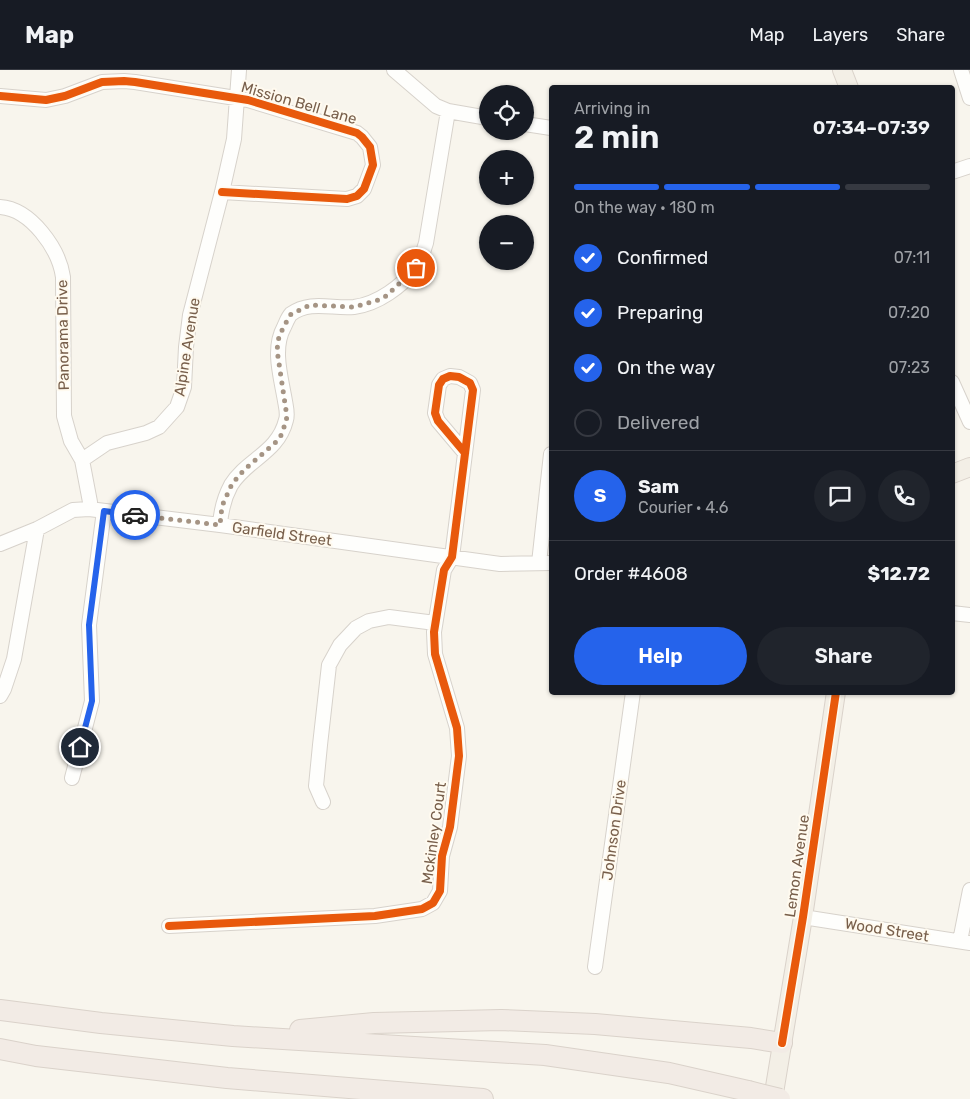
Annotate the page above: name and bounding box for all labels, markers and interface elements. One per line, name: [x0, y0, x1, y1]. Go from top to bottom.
text: Map: [25, 21, 74, 49]
text: Map: [750, 24, 785, 46]
text: Layers: [813, 24, 868, 46]
text: Share: [896, 24, 945, 46]
street label: Mission Bell Lane: [239, 78, 359, 128]
map controls: [479, 85, 534, 270]
button: locate: [479, 85, 534, 140]
text: Arriving in: [574, 99, 650, 118]
text: 07:34–07:39: [813, 116, 930, 139]
text: 2 min: [574, 118, 659, 156]
button: +: [479, 150, 534, 205]
text: On the way · 180 m: [574, 198, 715, 217]
button: −: [479, 215, 534, 270]
icon: check: [574, 244, 602, 272]
text: Confirmed: [617, 246, 708, 269]
pin: [395, 247, 437, 289]
text: 07:11: [894, 248, 930, 267]
icon: bag: [402, 254, 430, 282]
street label: Panorama Drive: [53, 279, 73, 391]
street label: Alpine Avenue: [170, 296, 204, 398]
icon: check: [574, 299, 602, 327]
text: Preparing: [617, 301, 703, 324]
text: 07:20: [888, 303, 930, 322]
icon: check: [574, 354, 602, 382]
text: On the way: [617, 356, 715, 379]
text: 07:23: [889, 358, 930, 377]
text: Delivered: [617, 411, 700, 434]
button: chat: [814, 470, 866, 522]
button: phone: [878, 470, 930, 522]
text: Sam: [638, 475, 679, 498]
text: S: [594, 484, 606, 507]
courier: [110, 490, 160, 540]
text: Courier · 4.6: [638, 498, 728, 517]
icon: car: [121, 501, 149, 529]
street label: Garfield Street: [231, 518, 333, 550]
text: Order #4608: [574, 562, 688, 585]
text: $12.72: [867, 562, 930, 585]
button: Help: [574, 627, 747, 685]
button: Share: [757, 627, 930, 685]
pin: [59, 726, 101, 768]
icon: home: [66, 733, 94, 761]
street label: Johnson Drive: [598, 779, 630, 881]
street label: Mckinley Court: [418, 781, 450, 885]
street label: Lemon Avenue: [781, 813, 813, 919]
street label: Wood Street: [844, 914, 930, 946]

